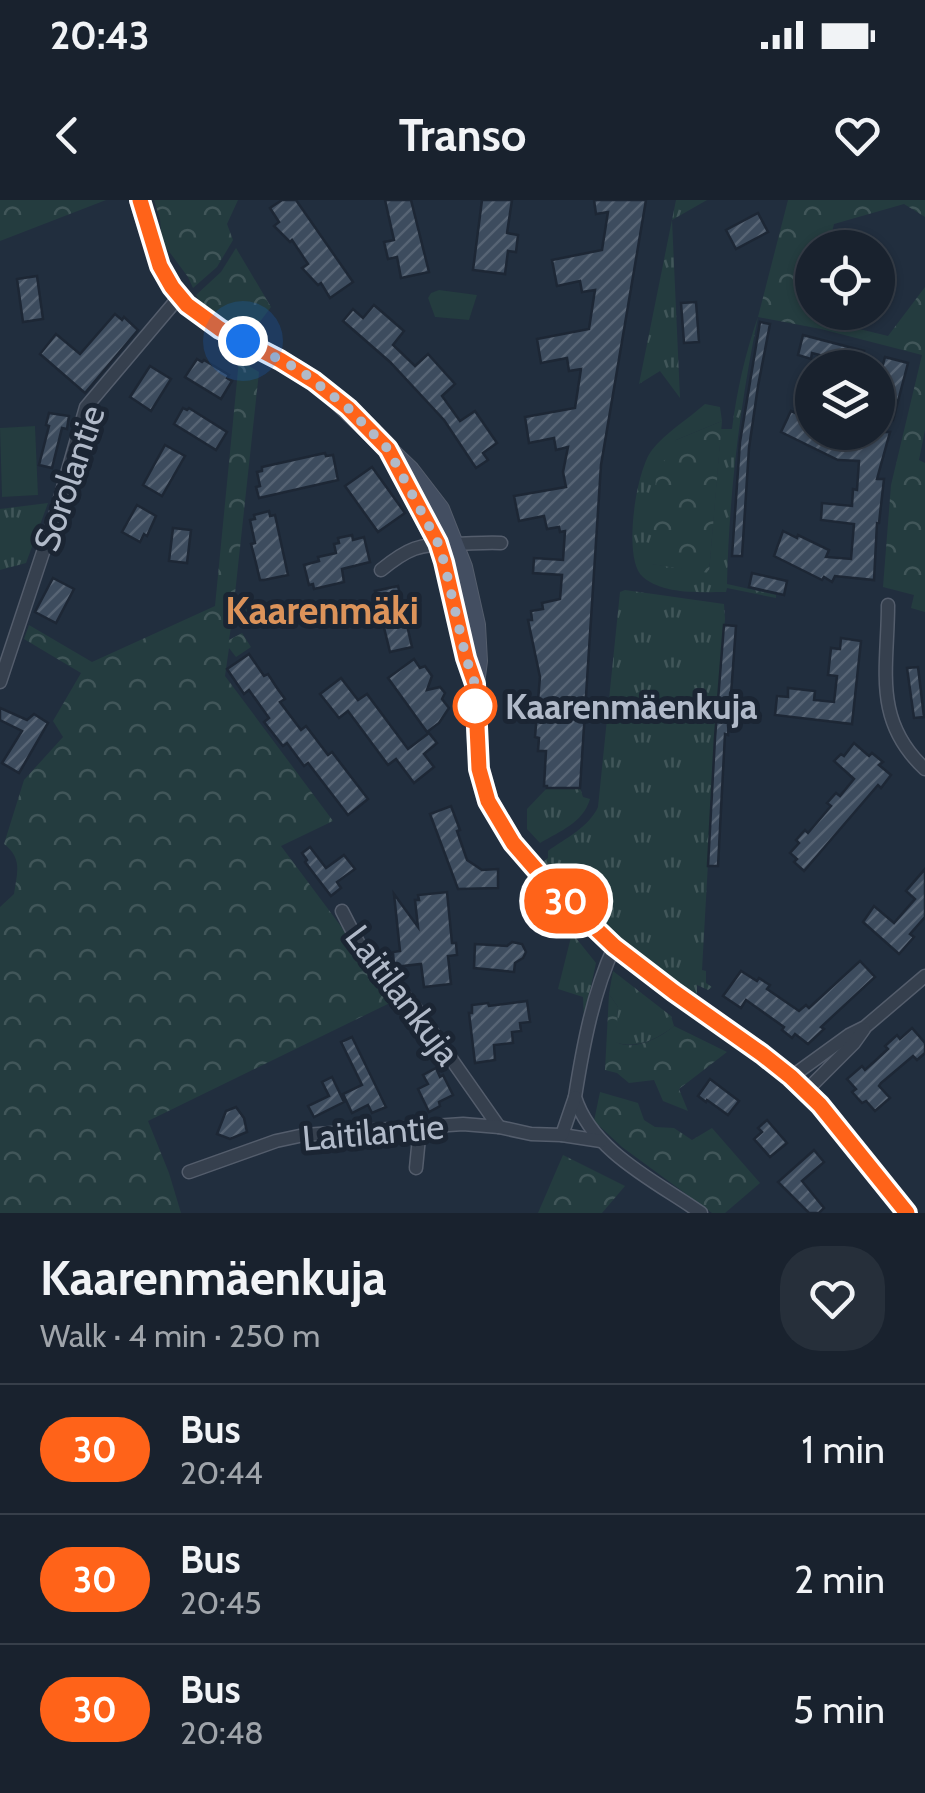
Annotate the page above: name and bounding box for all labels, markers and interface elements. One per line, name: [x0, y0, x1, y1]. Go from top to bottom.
text: 20:43: [50, 12, 149, 59]
icon: back: [40, 108, 95, 163]
text: Transo: [399, 108, 526, 162]
icon: heart: [830, 108, 885, 163]
map controls: [795, 230, 895, 450]
button: locate: [795, 230, 895, 330]
your location: [218, 316, 268, 366]
button: layers: [795, 350, 895, 450]
street label: Sorolantie: [24, 400, 114, 556]
district label: Kaarenmäki: [225, 587, 419, 634]
marker: Kaarenmäenkuja: [454, 685, 496, 727]
place label: Kaarenmäenkuja: [505, 685, 758, 728]
line badge: 30: [521, 868, 611, 934]
text: 30: [544, 880, 588, 923]
street label: Laitilankuja: [337, 917, 470, 1074]
street label: Laitilantie: [300, 1104, 446, 1160]
button: heart: [780, 1246, 885, 1351]
text: Kaarenmäenkuja: [40, 1249, 386, 1307]
text: Walk · 4 min · 250 m: [40, 1316, 320, 1355]
text: Bus: [180, 1406, 241, 1453]
text: 1 min: [801, 1426, 885, 1473]
text: 30: [73, 1428, 117, 1471]
text: 20:44: [180, 1453, 263, 1492]
text: Bus: [180, 1536, 241, 1583]
text: 2 min: [794, 1556, 885, 1603]
text: 30: [73, 1558, 117, 1601]
text: 20:45: [180, 1583, 262, 1622]
text: Bus: [180, 1666, 241, 1713]
text: 5 min: [793, 1686, 885, 1733]
text: 30: [73, 1688, 117, 1731]
text: 20:48: [180, 1713, 264, 1752]

